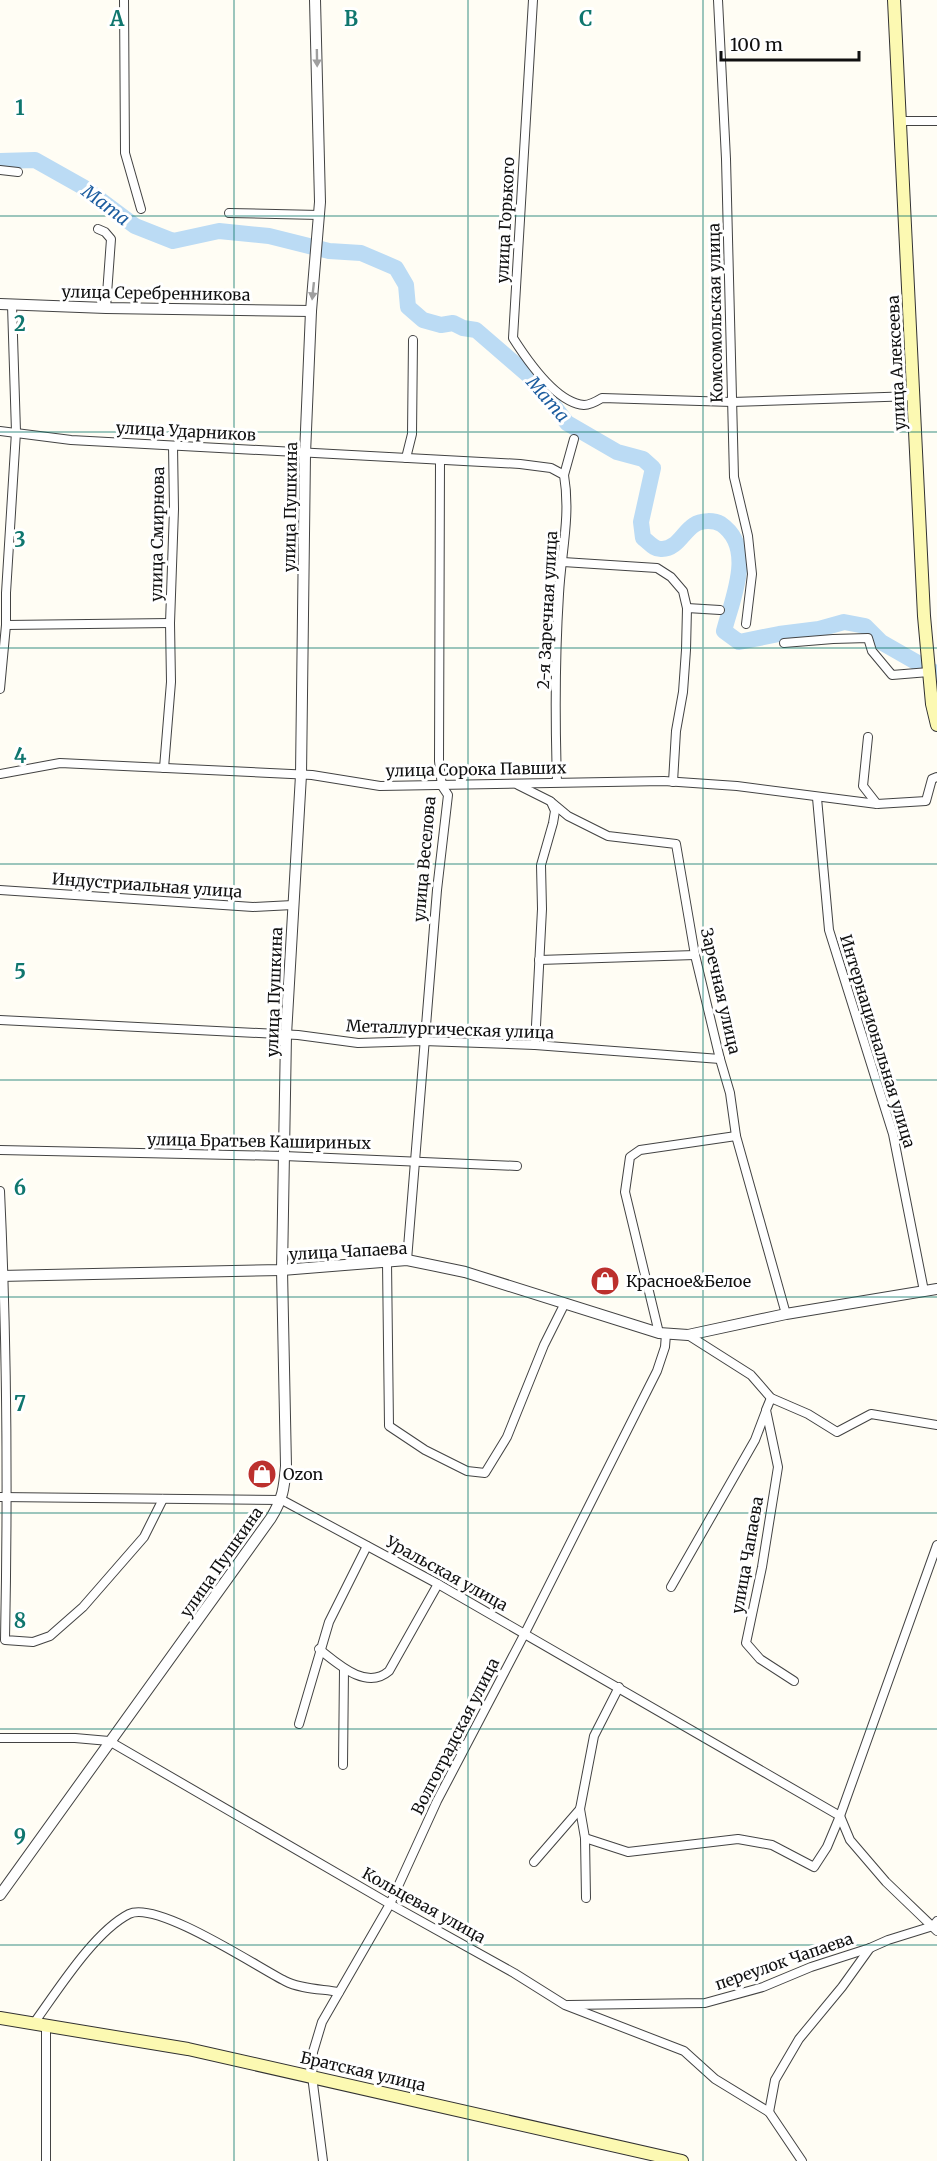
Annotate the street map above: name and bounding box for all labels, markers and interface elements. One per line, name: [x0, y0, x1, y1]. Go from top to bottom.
text: A: [109, 6, 125, 31]
text: B: [344, 6, 358, 31]
text: C: [579, 6, 593, 31]
scale bar: [721, 24, 859, 62]
text: 100 m: [730, 33, 783, 56]
one-way arrow: [312, 49, 321, 68]
text: 1: [15, 95, 25, 120]
street label: улица Горького: [492, 156, 518, 284]
water label: Мата: [77, 179, 134, 230]
street label: Комсомольская улица: [703, 222, 727, 403]
street label: улица Серебренникова: [61, 281, 251, 305]
one-way arrow: [308, 281, 318, 300]
street label: улица Алексеева: [882, 294, 910, 431]
text: 2: [14, 311, 26, 336]
water label: Мата: [521, 370, 574, 427]
street label: улица Ударников: [116, 417, 256, 445]
street label: улица Пушкина: [279, 441, 301, 572]
street label: улица Смирнова: [146, 466, 168, 602]
text: 3: [14, 527, 26, 552]
street label: 2-я Заречная улица: [533, 530, 561, 690]
text: 4: [14, 743, 27, 768]
street label: улица Сорока Павших: [385, 757, 567, 781]
street label: улица Веселова: [409, 795, 439, 923]
street label: Индустриальная улица: [51, 868, 243, 902]
street label: улица Пушкина: [262, 926, 286, 1057]
street label: Заречная улица: [697, 926, 745, 1056]
street label: Интернациональная улица: [836, 932, 920, 1150]
text: 5: [14, 959, 26, 984]
street label: Металлургическая улица: [346, 1015, 555, 1043]
street label: улица Братьев Кашириных: [147, 1129, 371, 1153]
text: 6: [14, 1175, 26, 1200]
street label: улица Чапаева: [288, 1238, 408, 1264]
shop icon: Красное&Белое: [589, 1265, 621, 1297]
place label: Красное&Белое: [626, 1271, 751, 1291]
text: 7: [14, 1391, 26, 1416]
shop icon: Ozon: [246, 1458, 278, 1490]
place label: Ozon: [283, 1464, 323, 1484]
street label: улица Чапаева: [727, 1494, 767, 1615]
street label: улица Пушкина: [175, 1503, 267, 1621]
street label: Уральская улица: [382, 1531, 512, 1615]
text: 8: [14, 1608, 26, 1633]
street label: Волгоградская улица: [407, 1654, 503, 1818]
text: 9: [14, 1824, 26, 1849]
street label: Кольцевая улица: [359, 1863, 490, 1947]
street label: переулок Чапаева: [712, 1928, 856, 1994]
street label: Братская улица: [298, 2047, 428, 2095]

